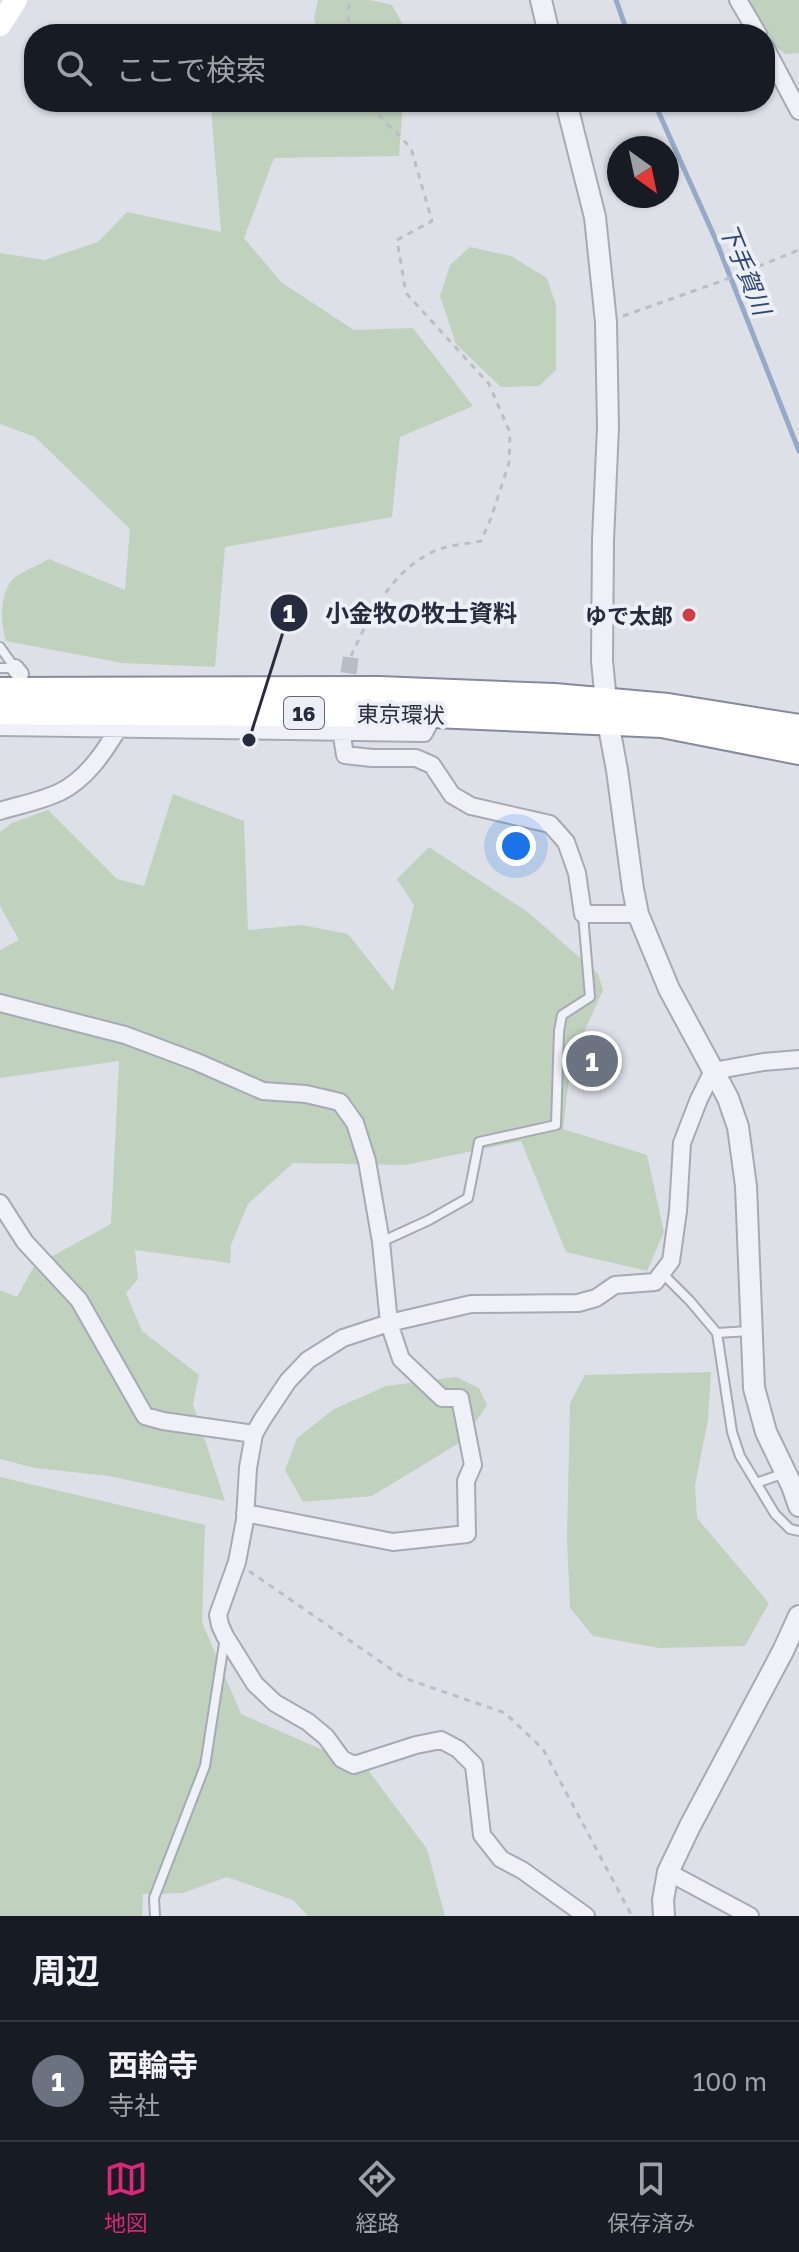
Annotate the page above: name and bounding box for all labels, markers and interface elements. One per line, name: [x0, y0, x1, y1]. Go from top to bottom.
search box: [24, 24, 775, 112]
icon: search: [52, 46, 96, 90]
text: ここで検索: [116, 52, 266, 88]
north arrow: [607, 136, 679, 208]
water label: 下手賀川: [715, 219, 779, 322]
callout: 小金牧の牧士資料: [269, 589, 533, 637]
text: 1: [283, 598, 295, 627]
text: 小金牧の牧士資料: [325, 598, 517, 627]
place label: ゆで太郎: [585, 602, 673, 629]
marker: ゆで太郎: [680, 606, 698, 624]
road number: 16: [284, 697, 324, 729]
street label: 東京環状: [357, 700, 445, 728]
your location: [496, 826, 536, 866]
pin: 1: [566, 1031, 618, 1091]
text: 周辺: [32, 1950, 100, 1990]
text: 西輪寺: [108, 2047, 198, 2083]
text: 1: [51, 2066, 65, 2097]
text: 100 m: [693, 2066, 767, 2097]
text: 寺社: [108, 2090, 160, 2121]
tab: 地図: [104, 2157, 148, 2237]
tab: 経路: [355, 2157, 399, 2237]
tab: 保存済み: [607, 2157, 695, 2237]

